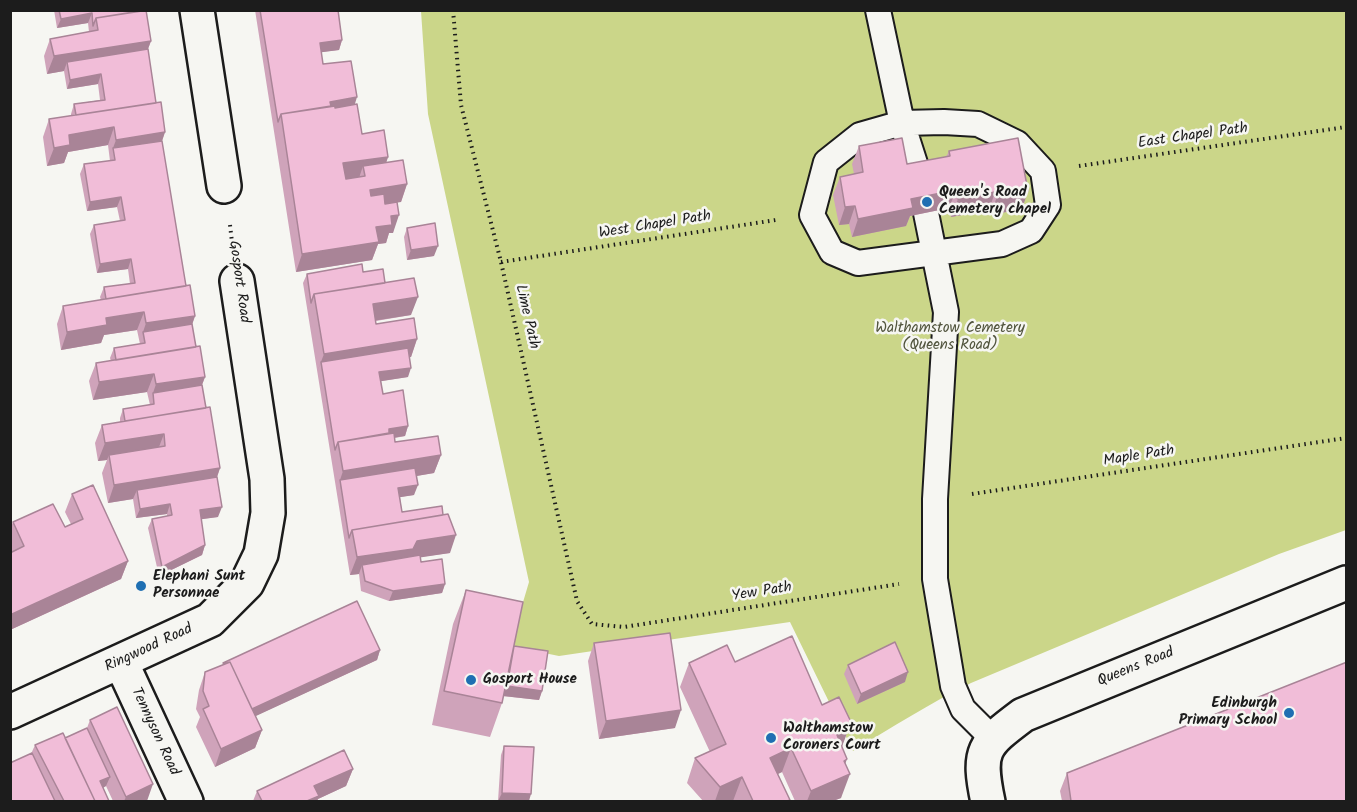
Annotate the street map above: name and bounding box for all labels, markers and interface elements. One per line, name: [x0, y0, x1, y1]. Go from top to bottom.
street label: East Chapel Path: [1137, 120, 1249, 154]
place label: Queen's Road Cemetery chapel: [939, 184, 1051, 219]
marker: Queen's Road Cemetery chapel: [920, 195, 934, 209]
street label: West Chapel Path: [598, 208, 712, 244]
street label: Gosport Road: [223, 240, 253, 324]
street label: Lime Path: [510, 283, 542, 351]
park label: Walthamstow Cemetery (Queens Road): [875, 320, 1025, 355]
street label: Maple Path: [1102, 443, 1176, 471]
place label: Elephani Sunt Personnae: [153, 568, 245, 603]
marker: Elephani Sunt Personnae: [134, 579, 148, 593]
street label: Yew Path: [731, 579, 793, 607]
street label: Ringwood Road: [102, 621, 196, 677]
street label: Queens Road: [1095, 645, 1177, 691]
place label: Gosport House: [483, 671, 577, 689]
marker: Gosport House: [464, 673, 478, 687]
street label: Tennyson Road: [126, 685, 182, 779]
place label: Edinburgh Primary School: [1179, 695, 1277, 730]
marker: Edinburgh Primary School: [1282, 706, 1296, 720]
place label: Walthamstow Coroners Court: [783, 720, 881, 755]
marker: Walthamstow Coroners Court: [764, 731, 778, 745]

